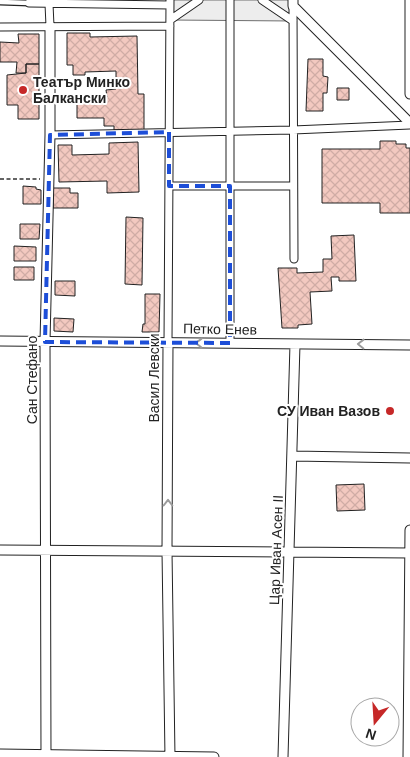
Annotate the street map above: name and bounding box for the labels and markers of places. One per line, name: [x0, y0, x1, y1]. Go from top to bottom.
place label: Театър Минко Балкански: [33, 74, 130, 106]
marker: Театър Минко Балкански: [17, 84, 29, 96]
place label: СУ Иван Вазов: [277, 403, 380, 419]
marker: СУ Иван Вазов: [384, 405, 396, 417]

